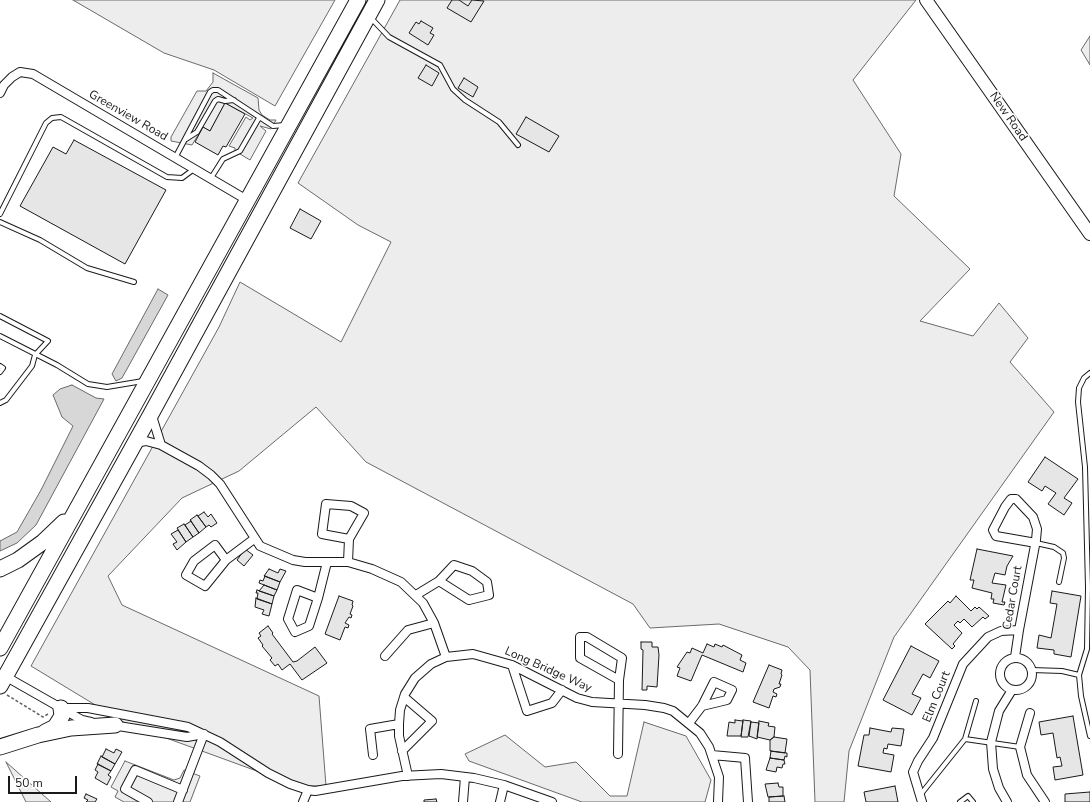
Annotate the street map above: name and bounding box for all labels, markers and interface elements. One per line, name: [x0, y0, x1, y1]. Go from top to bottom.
street label: Greenview Road: [86, 88, 170, 144]
street label: New Road: [986, 90, 1030, 144]
street label: Cedar Court: [1000, 565, 1026, 631]
street label: Long Bridge Way: [502, 644, 594, 696]
street label: Elm Court: [920, 669, 954, 725]
scale bar: [10, 768, 79, 794]
text: 50 m: [15, 775, 43, 791]

